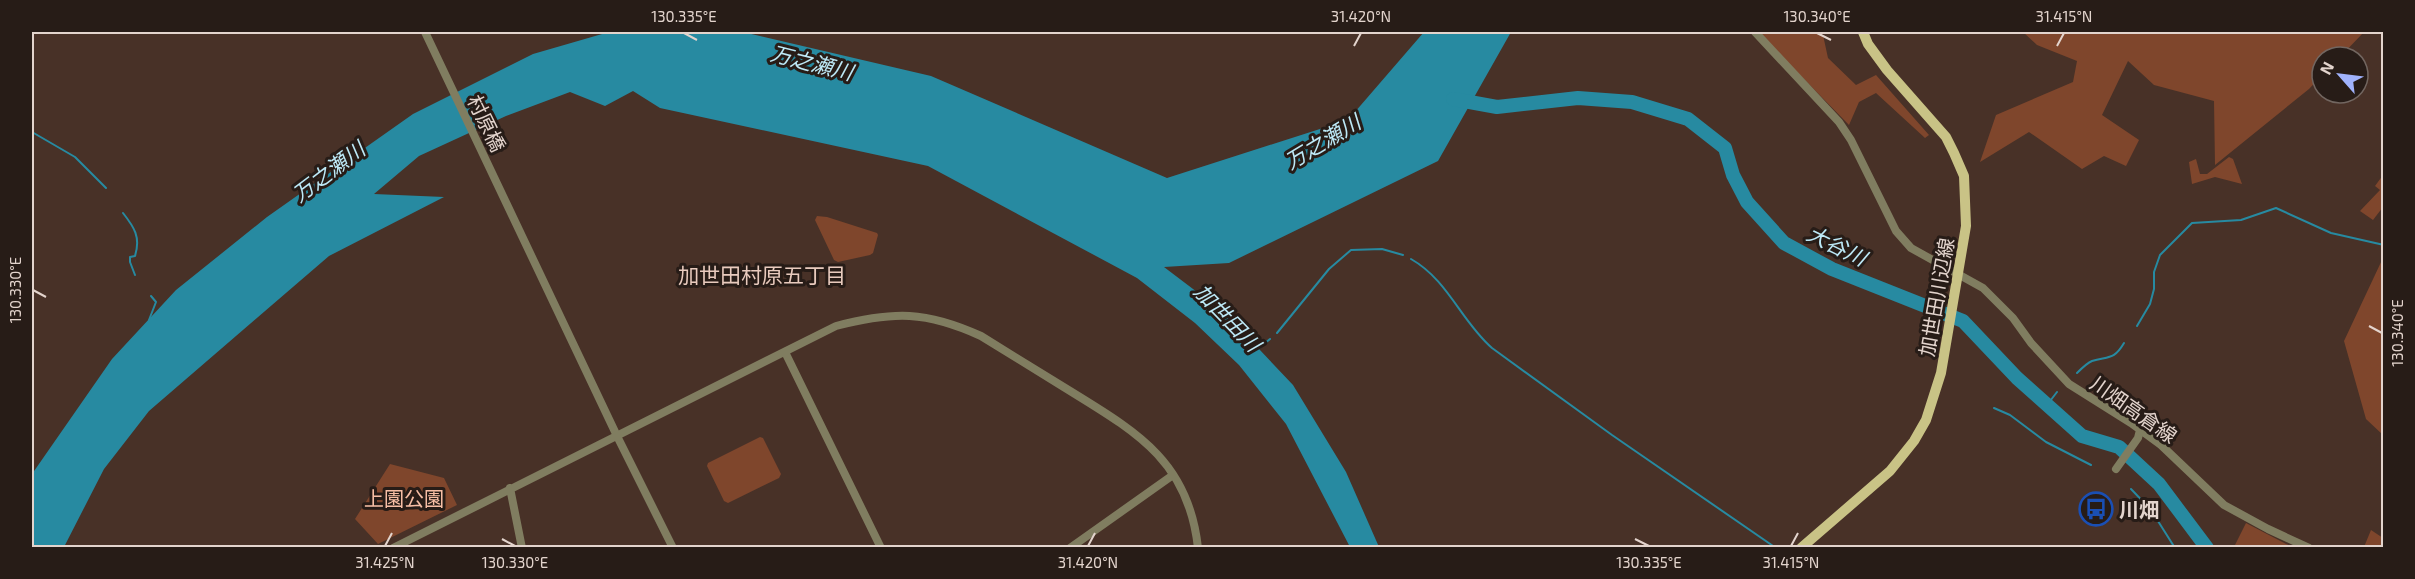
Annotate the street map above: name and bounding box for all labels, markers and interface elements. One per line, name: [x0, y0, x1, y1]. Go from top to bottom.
text: 130.335°E: [651, 7, 717, 25]
text: 31.420°N: [1331, 7, 1391, 25]
text: 130.340°E: [1783, 7, 1851, 25]
text: 31.415°N: [2036, 7, 2092, 25]
water label: 万之瀬川: [768, 40, 858, 85]
north arrow: [2310, 45, 2370, 105]
text: N: [2315, 58, 2337, 77]
street label: 村原橋: [463, 91, 511, 155]
water label: 万之瀬川: [1280, 108, 1366, 173]
water label: 万之瀬川: [287, 135, 371, 206]
water label: 大谷川: [1803, 220, 1873, 271]
street label: 加世田川辺線: [1914, 236, 1958, 358]
text: 130.330°E: [6, 257, 24, 323]
district label: 加世田村原五丁目: [678, 262, 846, 287]
water label: 加世田川: [1190, 278, 1268, 357]
text: 130.340°E: [2388, 299, 2406, 367]
street label: 川畑高倉線: [2086, 370, 2182, 448]
park label: 上園公園: [364, 486, 444, 510]
bus stop icon: 川畑: [2078, 491, 2114, 527]
place label: 川畑: [2119, 497, 2159, 521]
text: 31.425°N: [355, 553, 415, 571]
text: 130.330°E: [482, 553, 548, 571]
text: 31.420°N: [1058, 553, 1118, 571]
text: 130.335°E: [1616, 553, 1682, 571]
text: 31.415°N: [1763, 553, 1819, 571]

